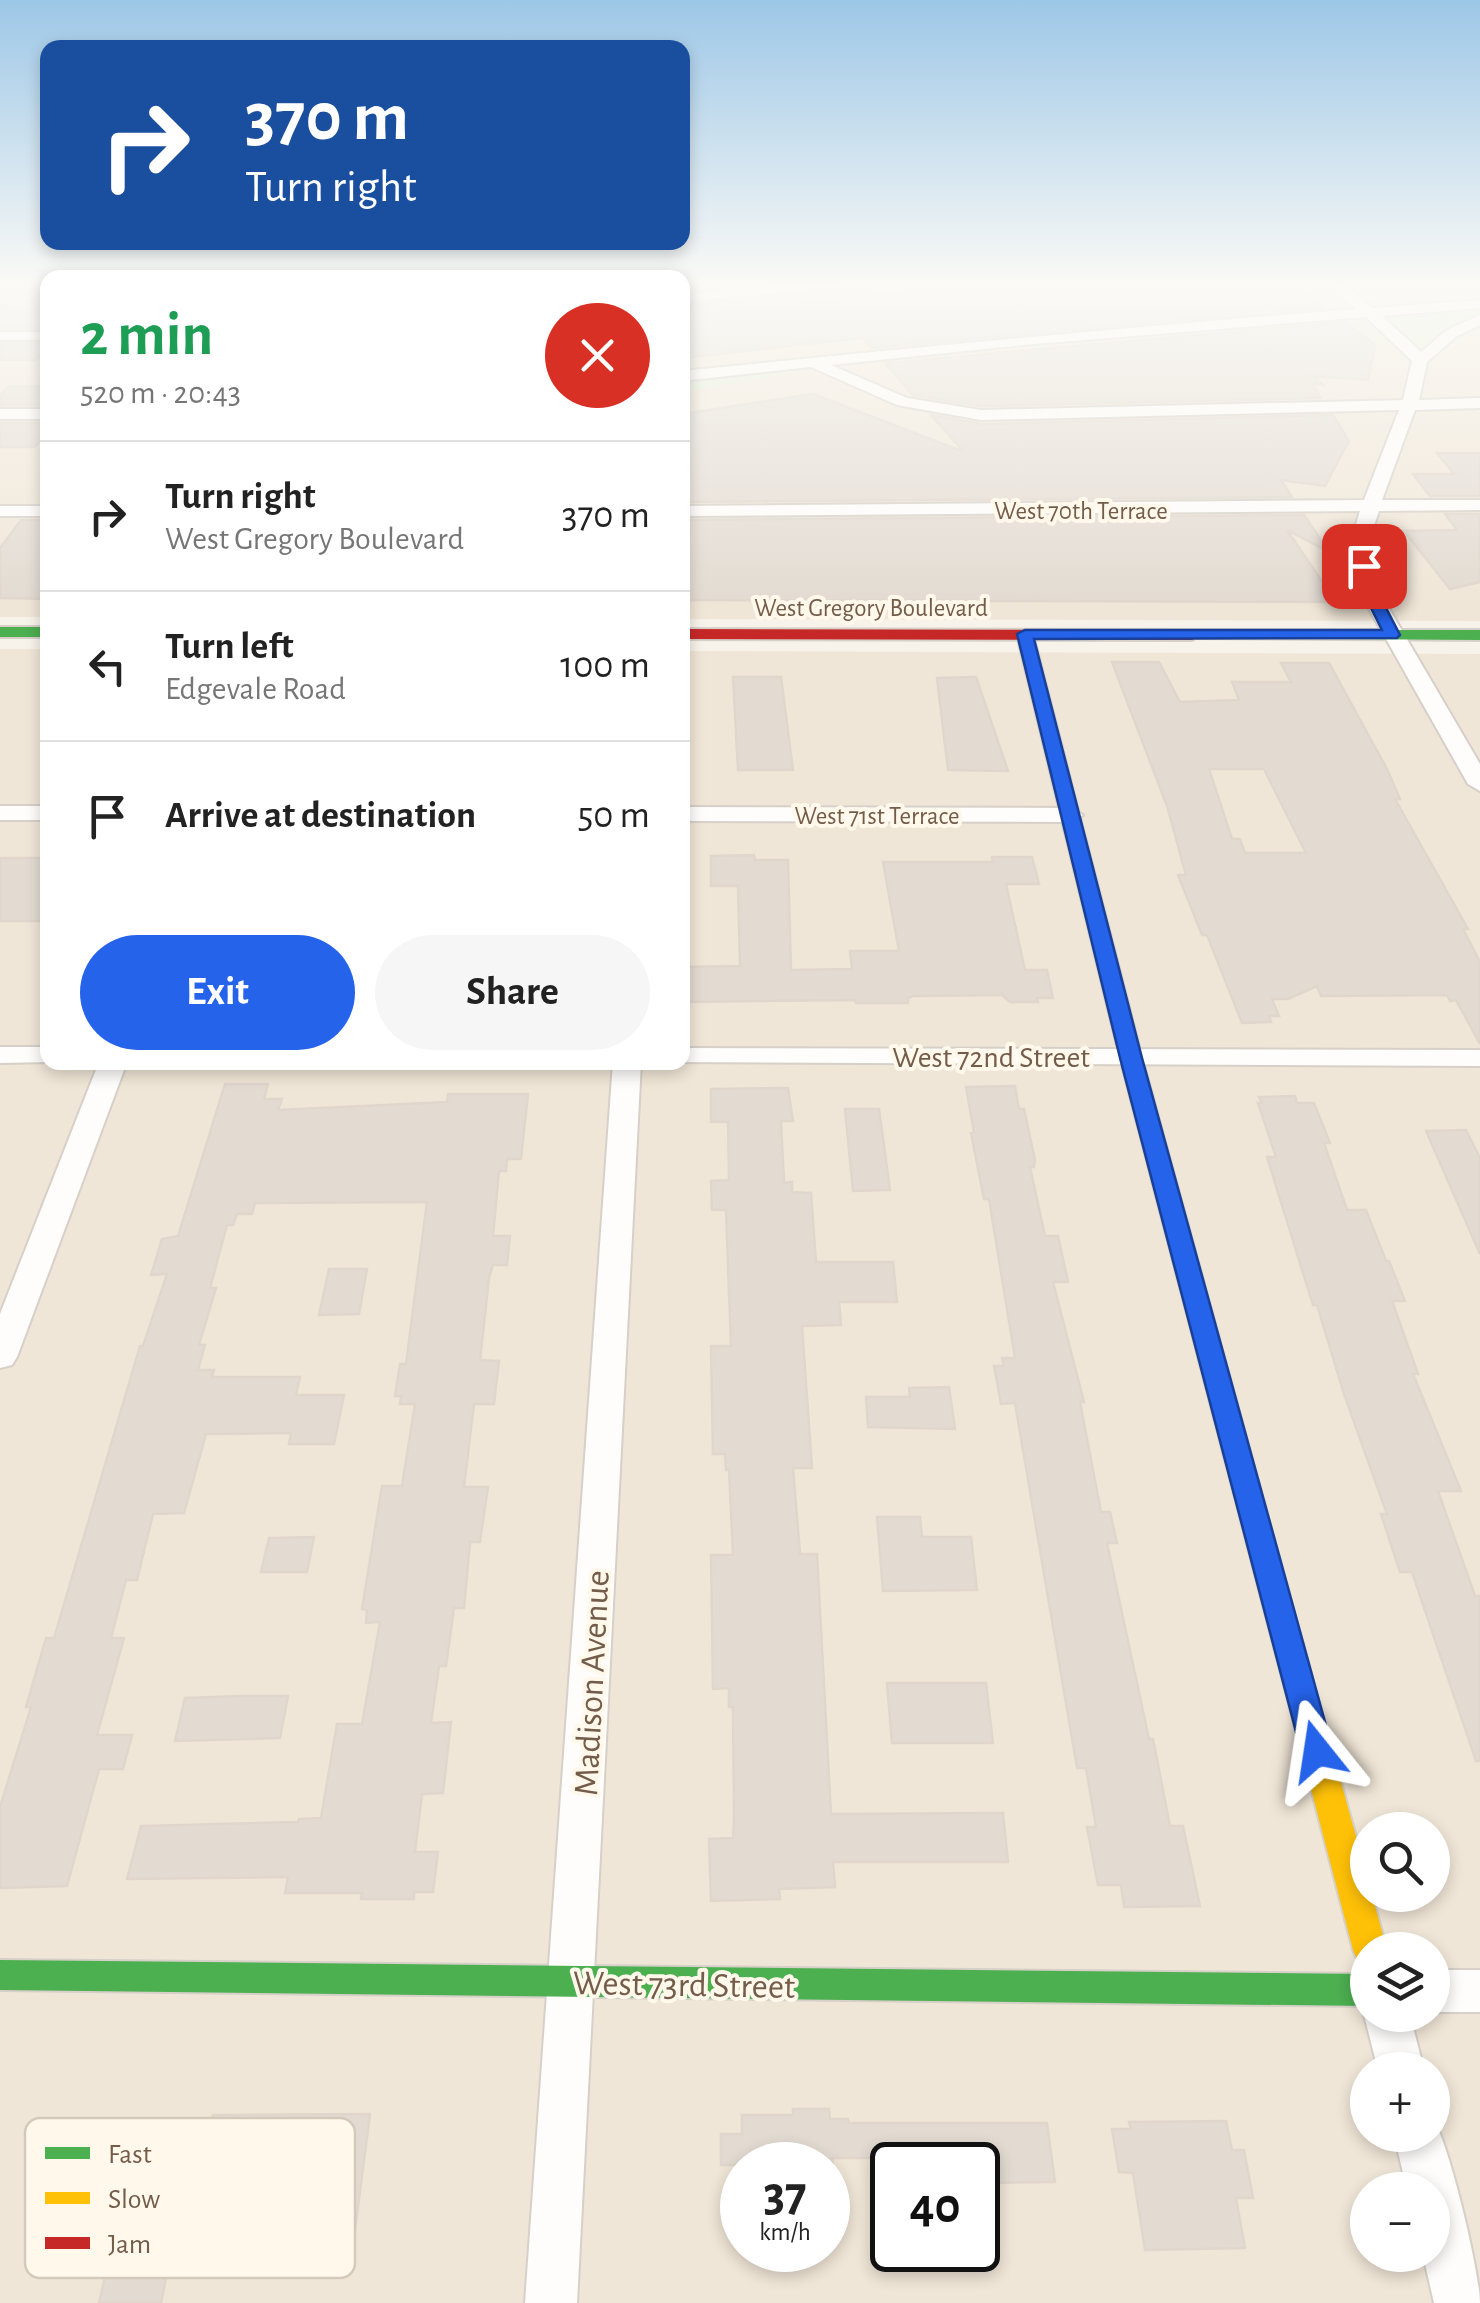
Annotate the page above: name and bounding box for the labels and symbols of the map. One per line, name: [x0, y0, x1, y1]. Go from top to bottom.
street label: West 70th Terrace: [994, 499, 1168, 524]
pin: [1322, 524, 1407, 609]
street label: West Gregory Boulevard: [754, 596, 988, 621]
street label: West 71st Terrace: [794, 804, 960, 829]
street label: West 72nd Street: [892, 1043, 1090, 1073]
street label: Madison Avenue: [569, 1569, 616, 1797]
position arrow: [1265, 1699, 1369, 1803]
street label: West 73rd Street: [573, 1966, 795, 2005]
legend: [25, 2118, 355, 2278]
text: Fast: [108, 2141, 152, 2169]
speed limit sign: 40: [870, 2142, 1000, 2272]
text: Slow: [108, 2186, 160, 2214]
text: Jam: [108, 2231, 151, 2259]

